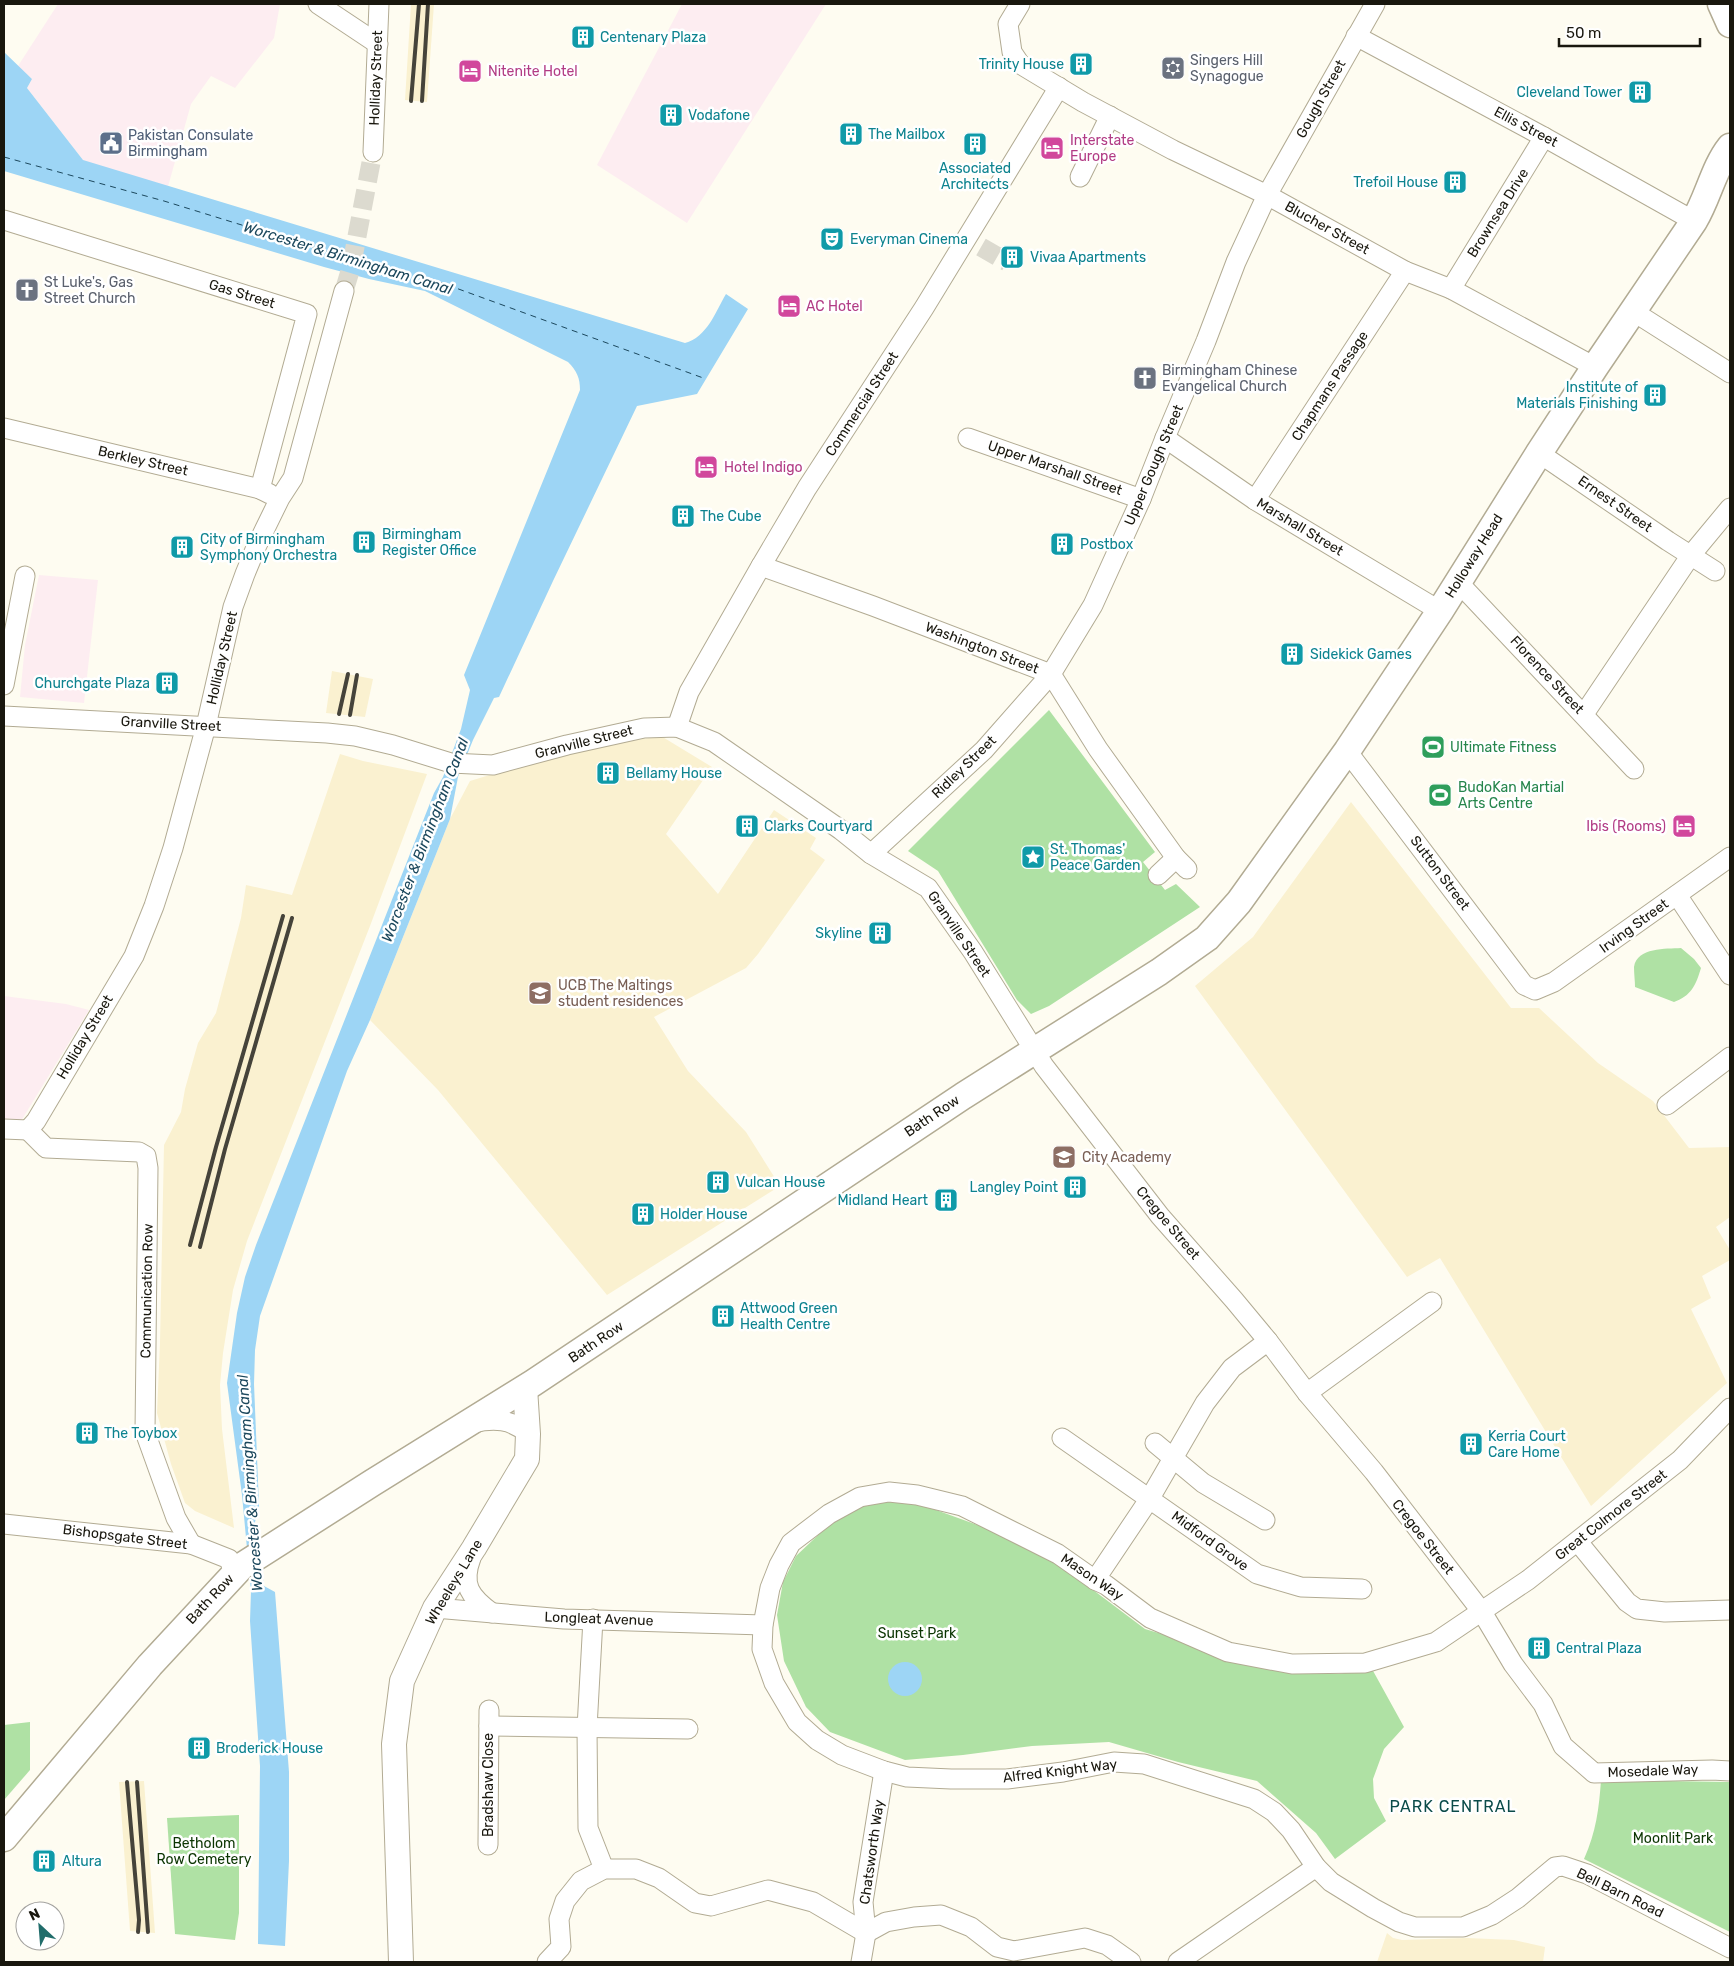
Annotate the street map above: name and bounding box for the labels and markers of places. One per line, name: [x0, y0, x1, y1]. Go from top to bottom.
building icon: Centenary Plaza: [570, 24, 596, 50]
place label: Centenary Plaza: [600, 29, 706, 46]
building icon: Trinity House: [1068, 51, 1094, 77]
place label: Singers Hill Synagogue: [1190, 52, 1264, 85]
synagogue icon: Singers Hill Synagogue: [1160, 55, 1186, 81]
place label: Trinity House: [979, 56, 1064, 73]
hotel icon: Nitenite Hotel: [457, 58, 483, 84]
place label: Nitenite Hotel: [488, 63, 578, 80]
building icon: Cleveland Tower: [1627, 79, 1653, 105]
place label: Cleveland Tower: [1517, 84, 1623, 101]
building icon: Vodafone: [658, 102, 684, 128]
place label: Vodafone: [688, 107, 750, 124]
building icon: The Mailbox: [838, 121, 864, 147]
place label: The Mailbox: [868, 126, 945, 143]
place label: Pakistan Consulate Birmingham: [128, 127, 253, 160]
public building icon: Pakistan Consulate Birmingham: [98, 130, 124, 156]
building icon: Associated Architects: [962, 131, 988, 157]
place label: Interstate Europe: [1070, 132, 1135, 165]
hotel icon: Interstate Europe: [1039, 135, 1065, 161]
place label: Associated Architects: [939, 160, 1011, 193]
building icon: Trefoil House: [1442, 169, 1468, 195]
place label: Trefoil House: [1353, 174, 1438, 191]
theatre icon: Everyman Cinema: [819, 226, 845, 252]
place label: Everyman Cinema: [850, 231, 968, 248]
building icon: Vivaa Apartments: [999, 244, 1025, 270]
place label: Vivaa Apartments: [1030, 249, 1146, 266]
place label: St Luke's, Gas Street Church: [44, 274, 136, 307]
church icon: St Luke's, Gas Street Church: [14, 277, 40, 303]
hotel icon: AC Hotel: [776, 293, 802, 319]
place label: AC Hotel: [806, 298, 863, 315]
place label: Birmingham Chinese Evangelical Church: [1162, 362, 1298, 395]
church icon: Birmingham Chinese Evangelical Church: [1132, 365, 1158, 391]
place label: Institute of Materials Finishing: [1516, 379, 1639, 412]
building icon: Institute of Materials Finishing: [1642, 382, 1668, 408]
hotel icon: Hotel Indigo: [693, 454, 719, 480]
place label: Hotel Indigo: [724, 459, 803, 476]
building icon: The Cube: [670, 503, 696, 529]
place label: The Cube: [700, 508, 762, 525]
place label: Birmingham Register Office: [382, 526, 477, 559]
building icon: Birmingham Register Office: [351, 529, 377, 555]
place label: City of Birmingham Symphony Orchestra: [200, 531, 337, 564]
building icon: Postbox: [1049, 531, 1075, 557]
building icon: City of Birmingham Symphony Orchestra: [169, 534, 195, 560]
place label: Postbox: [1080, 536, 1134, 553]
building icon: Sidekick Games: [1279, 641, 1305, 667]
place label: Sidekick Games: [1310, 646, 1412, 663]
building icon: Churchgate Plaza: [154, 670, 180, 696]
place label: Churchgate Plaza: [35, 675, 150, 692]
sports icon: Ultimate Fitness: [1420, 734, 1446, 760]
place label: Ultimate Fitness: [1450, 739, 1557, 756]
building icon: Bellamy House: [595, 760, 621, 786]
place label: Bellamy House: [626, 765, 722, 782]
place label: BudoKan Martial Arts Centre: [1458, 779, 1564, 812]
sports icon: BudoKan Martial Arts Centre: [1427, 782, 1453, 808]
building icon: Clarks Courtyard: [734, 813, 760, 839]
hotel icon: Ibis (Rooms): [1671, 813, 1697, 839]
place label: Clarks Courtyard: [764, 818, 873, 835]
place label: Ibis (Rooms): [1586, 818, 1666, 835]
place label: St. Thomas' Peace Garden: [1050, 841, 1141, 874]
place icon: St. Thomas' Peace Garden: [1020, 844, 1046, 870]
building icon: Skyline: [867, 920, 893, 946]
place label: Skyline: [815, 925, 862, 942]
place label: UCB The Maltings student residences: [558, 977, 683, 1010]
school or university icon: UCB The Maltings student residences: [527, 980, 553, 1006]
school or university icon: City Academy: [1051, 1144, 1077, 1170]
place label: City Academy: [1082, 1149, 1172, 1166]
building icon: Vulcan House: [705, 1169, 731, 1195]
place label: Vulcan House: [736, 1174, 825, 1191]
building icon: Langley Point: [1062, 1174, 1088, 1200]
place label: Langley Point: [970, 1179, 1059, 1196]
building icon: Midland Heart: [933, 1187, 959, 1213]
place label: Midland Heart: [837, 1192, 929, 1209]
building icon: Holder House: [630, 1201, 656, 1227]
place label: Holder House: [660, 1206, 748, 1223]
place label: Attwood Green Health Centre: [740, 1300, 838, 1333]
building icon: Attwood Green Health Centre: [710, 1303, 736, 1329]
building icon: The Toybox: [74, 1420, 100, 1446]
place label: The Toybox: [104, 1425, 178, 1442]
place label: Kerria Court Care Home: [1488, 1428, 1566, 1461]
building icon: Kerria Court Care Home: [1458, 1431, 1484, 1457]
building icon: Central Plaza: [1526, 1635, 1552, 1661]
place label: Central Plaza: [1556, 1640, 1642, 1657]
building icon: Broderick House: [186, 1735, 212, 1761]
place label: Broderick House: [216, 1740, 323, 1757]
building icon: Altura: [31, 1848, 57, 1874]
place label: Altura: [62, 1853, 102, 1870]

